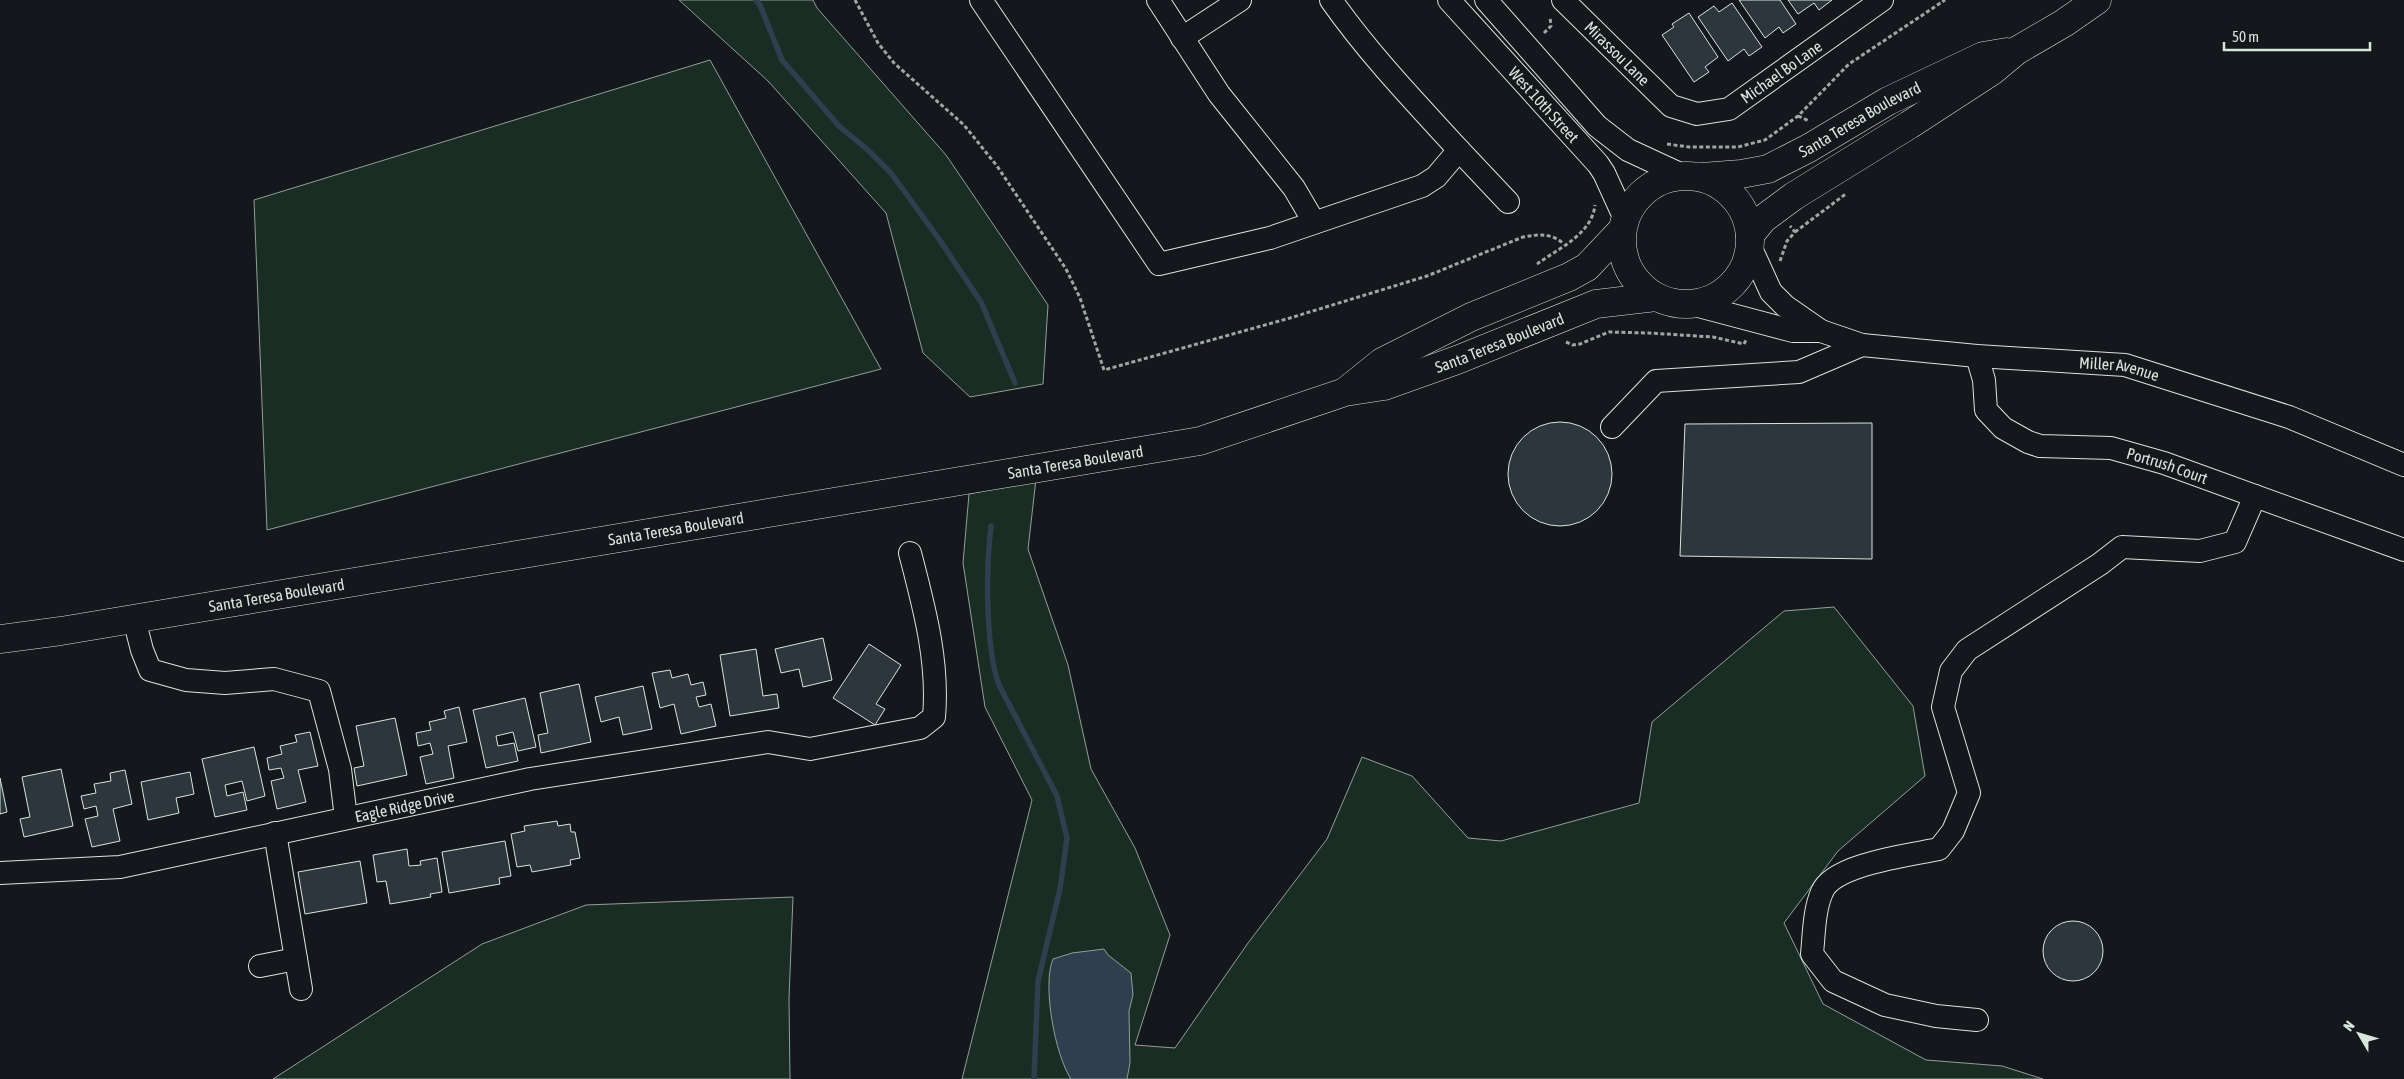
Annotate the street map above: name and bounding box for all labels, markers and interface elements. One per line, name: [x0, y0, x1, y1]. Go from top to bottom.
street label: Mirassou Lane: [1581, 17, 1653, 89]
scale bar: [2224, 20, 2370, 52]
text: 50 m: [2232, 28, 2259, 45]
street label: Michael Bo Lane: [1737, 37, 1825, 107]
street label: West 10th Street: [1505, 63, 1583, 146]
street label: Santa Teresa Boulevard: [1796, 78, 1923, 161]
street label: Santa Teresa Boulevard: [1432, 309, 1566, 376]
street label: Miller Avenue: [2079, 353, 2161, 384]
street label: Santa Teresa Boulevard: [1006, 442, 1145, 482]
street label: Portrush Court: [2125, 444, 2211, 487]
street label: Santa Teresa Boulevard: [607, 508, 745, 549]
street label: Santa Teresa Boulevard: [207, 575, 346, 615]
street label: Eagle Ridge Drive: [353, 787, 456, 825]
north arrow: [2334, 1009, 2384, 1059]
text: N: [2340, 1018, 2358, 1034]

